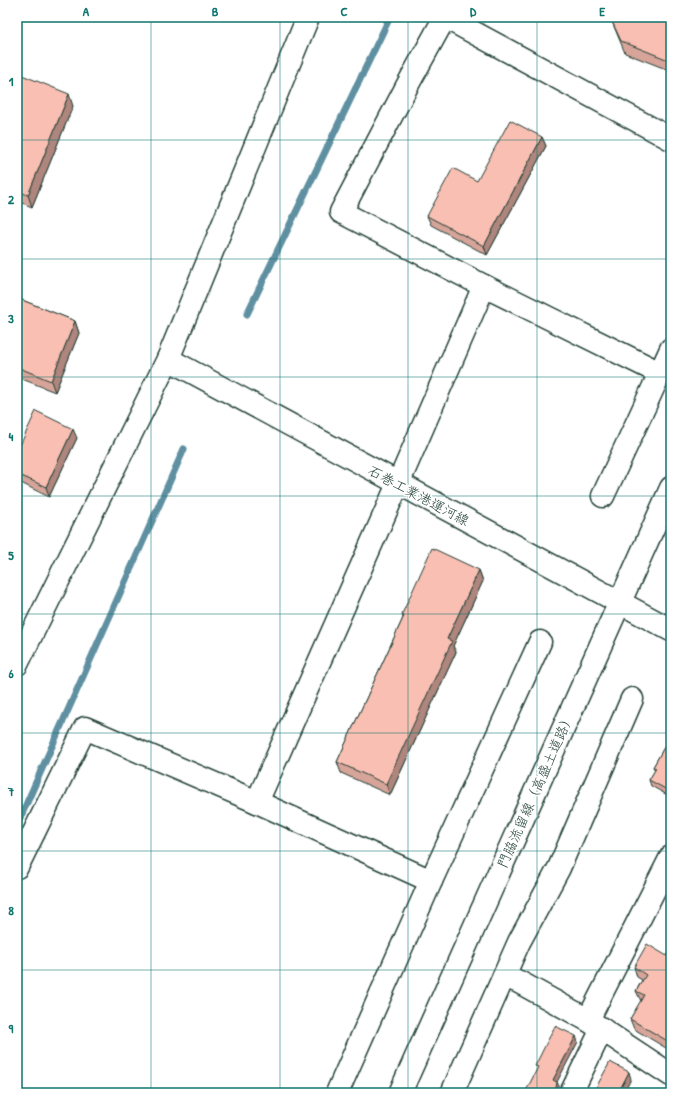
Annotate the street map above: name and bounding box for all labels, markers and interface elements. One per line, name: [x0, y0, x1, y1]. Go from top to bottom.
text: A: [83, 2, 90, 20]
text: B: [212, 2, 219, 20]
text: C: [340, 2, 348, 20]
text: D: [470, 2, 477, 20]
text: E: [599, 2, 605, 20]
text: 1: [9, 72, 14, 90]
text: 2: [8, 190, 15, 208]
text: 3: [8, 309, 14, 327]
text: 4: [9, 427, 14, 445]
street label: 石巻工業港運河線: [365, 460, 473, 530]
text: 5: [8, 546, 14, 564]
text: 6: [8, 664, 14, 682]
street label: 門脇流留線（高盛土道路）: [492, 709, 578, 871]
text: 7: [7, 782, 15, 800]
text: 8: [8, 901, 14, 919]
text: 9: [9, 1019, 14, 1037]

